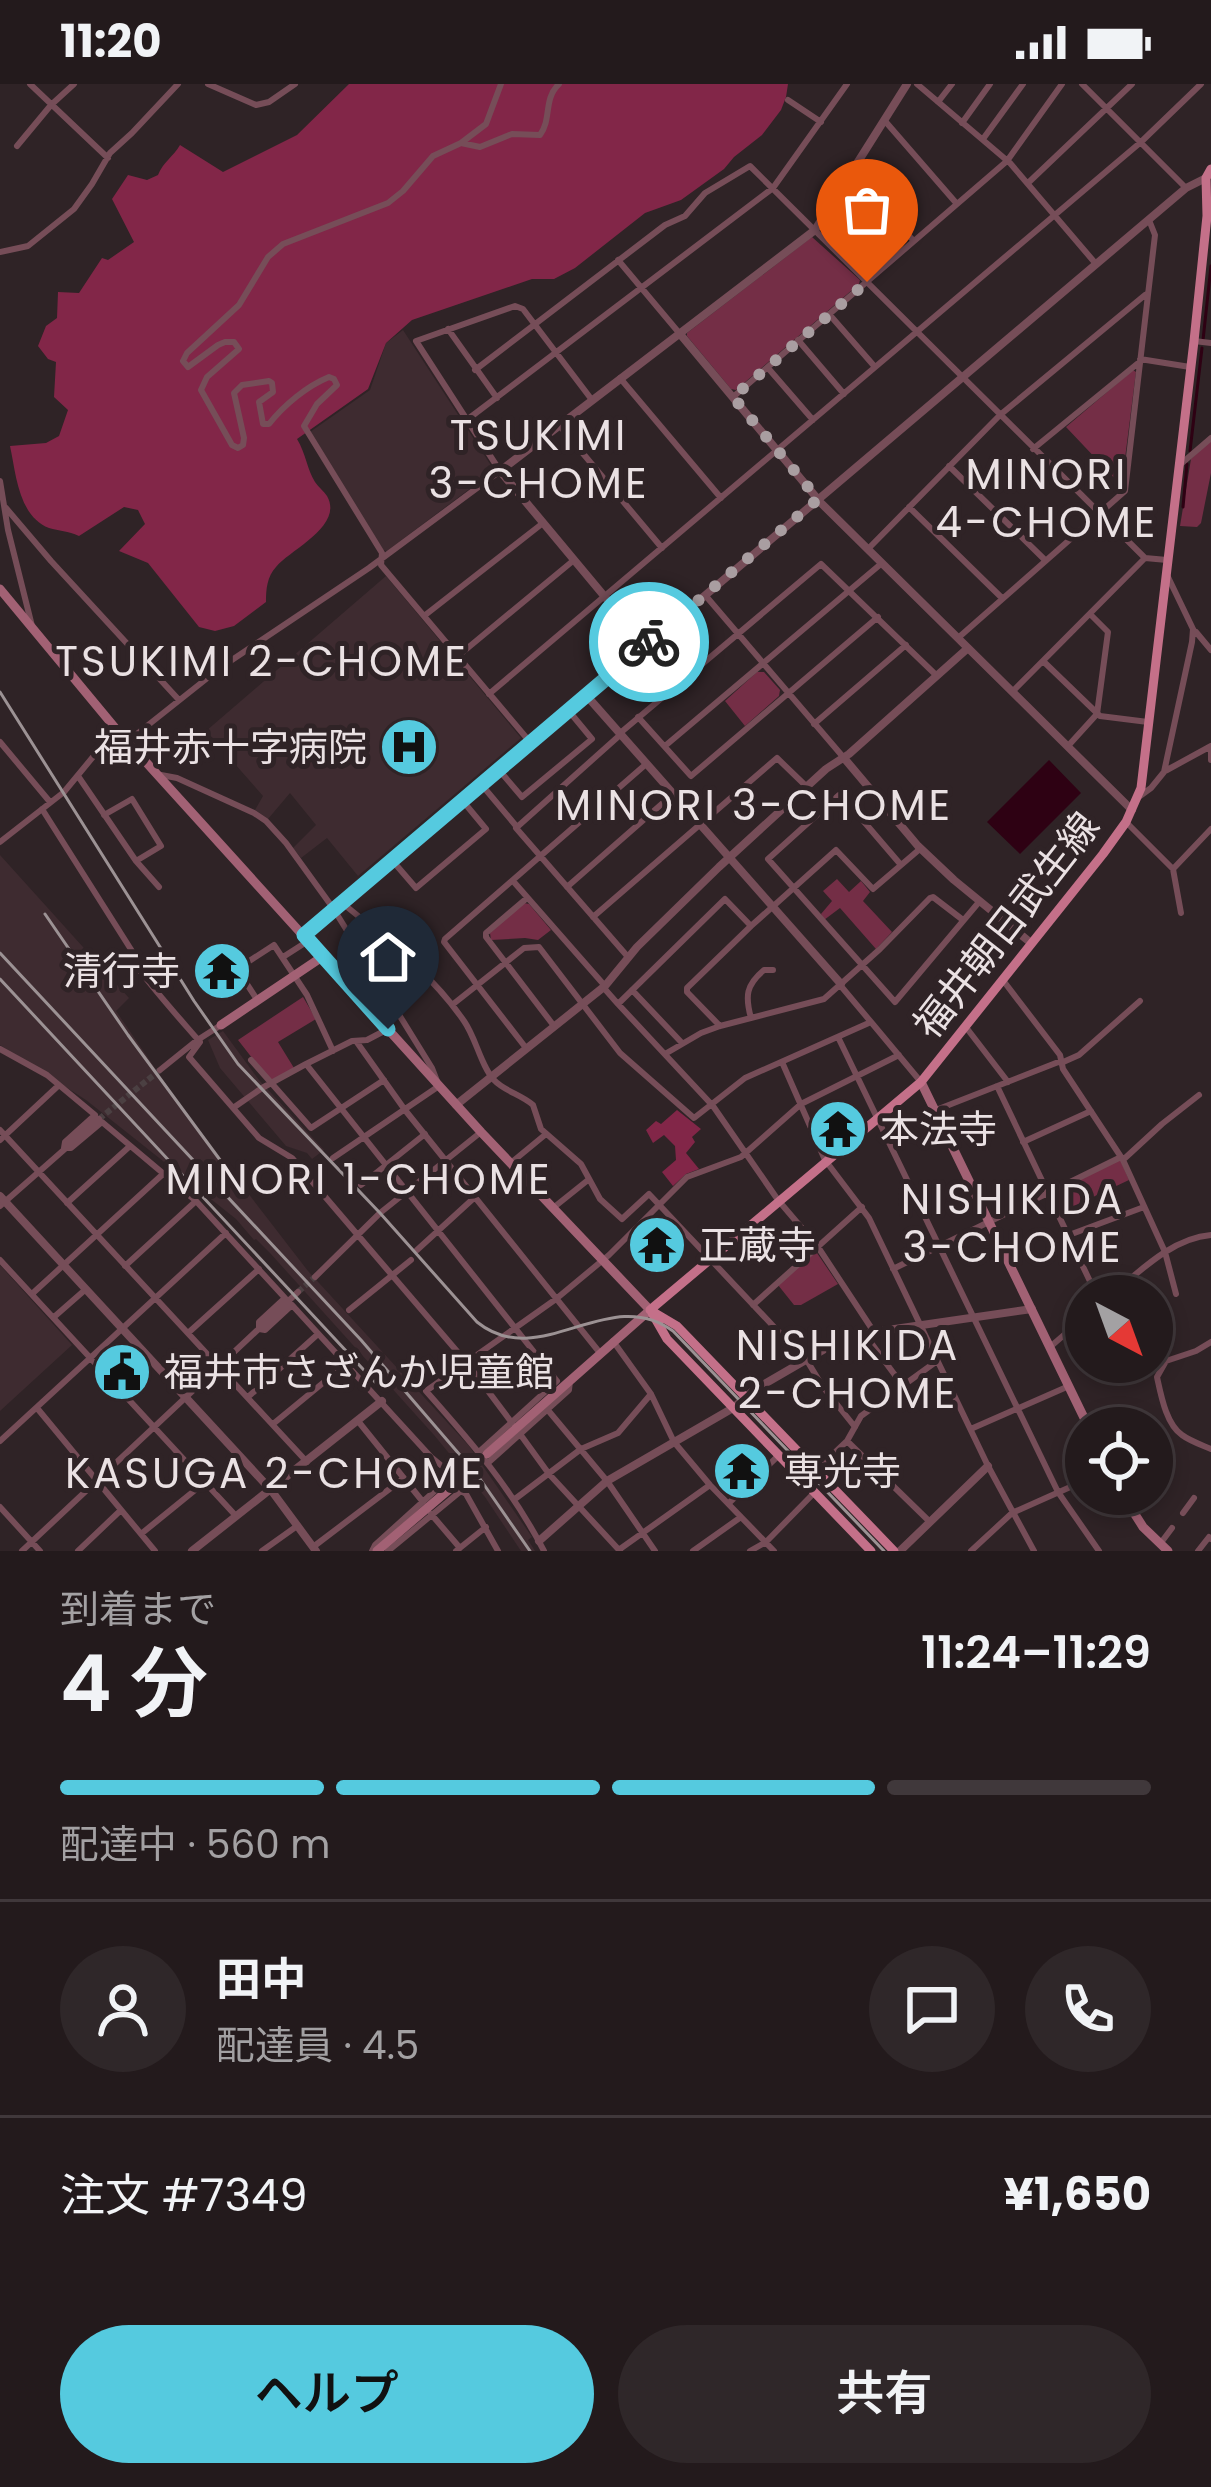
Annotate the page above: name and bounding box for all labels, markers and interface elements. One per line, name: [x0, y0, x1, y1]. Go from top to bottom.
text: 11:20: [60, 10, 162, 73]
pin: [816, 159, 918, 282]
icon: bag: [834, 177, 900, 243]
district label: TSUKIMI 3-CHOME: [428, 406, 650, 513]
district label: MINORI 4-CHOME: [936, 445, 1158, 552]
courier: [589, 582, 709, 702]
icon: bike: [616, 609, 682, 675]
district label: TSUKIMI 2-CHOME: [55, 632, 469, 691]
hospital icon: 福井赤十字病院: [378, 716, 440, 778]
place label: 福井赤十字病院: [94, 720, 367, 775]
district label: MINORI 3-CHOME: [555, 776, 953, 835]
street label: 福井朝日武生線: [901, 801, 1112, 1050]
pin: [337, 906, 439, 1029]
icon: home: [355, 924, 421, 990]
temple icon: 清行寺: [191, 940, 253, 1002]
place label: 清行寺: [63, 944, 180, 999]
temple icon: 本法寺: [807, 1098, 869, 1160]
place label: 本法寺: [880, 1102, 997, 1157]
district label: MINORI 1-CHOME: [166, 1150, 552, 1209]
district label: NISHIKIDA 3-CHOME: [901, 1170, 1125, 1277]
temple icon: 正蔵寺: [626, 1214, 688, 1276]
place label: 正蔵寺: [699, 1218, 816, 1273]
north arrow: [1065, 1275, 1173, 1383]
map controls: [1065, 1275, 1173, 1515]
district label: NISHIKIDA 2-CHOME: [736, 1316, 960, 1423]
public building icon: 福井市さざんか児童館: [91, 1341, 153, 1403]
place label: 福井市さざんか児童館: [164, 1345, 554, 1400]
button: locate: [1065, 1407, 1173, 1515]
temple icon: 専光寺: [711, 1440, 773, 1502]
district label: KASUGA 2-CHOME: [65, 1444, 485, 1503]
place label: 専光寺: [784, 1444, 901, 1499]
text: 到着まで: [60, 1582, 216, 1637]
text: 11:24–11:29: [921, 1621, 1151, 1684]
text: 4 分: [60, 1629, 208, 1738]
text: 配達中 · 560 m: [60, 1817, 330, 1872]
button: person: [60, 1946, 186, 2072]
button: chat: [869, 1946, 995, 2072]
button: phone: [1025, 1946, 1151, 2072]
text: 田中: [216, 1948, 306, 2011]
text: 配達員 · 4.5: [216, 2018, 419, 2073]
text: ¥1,650: [1004, 2163, 1151, 2226]
text: 注文 #7349: [60, 2164, 308, 2227]
button: ヘルプ: [60, 2325, 594, 2463]
button: 共有: [618, 2325, 1151, 2463]

